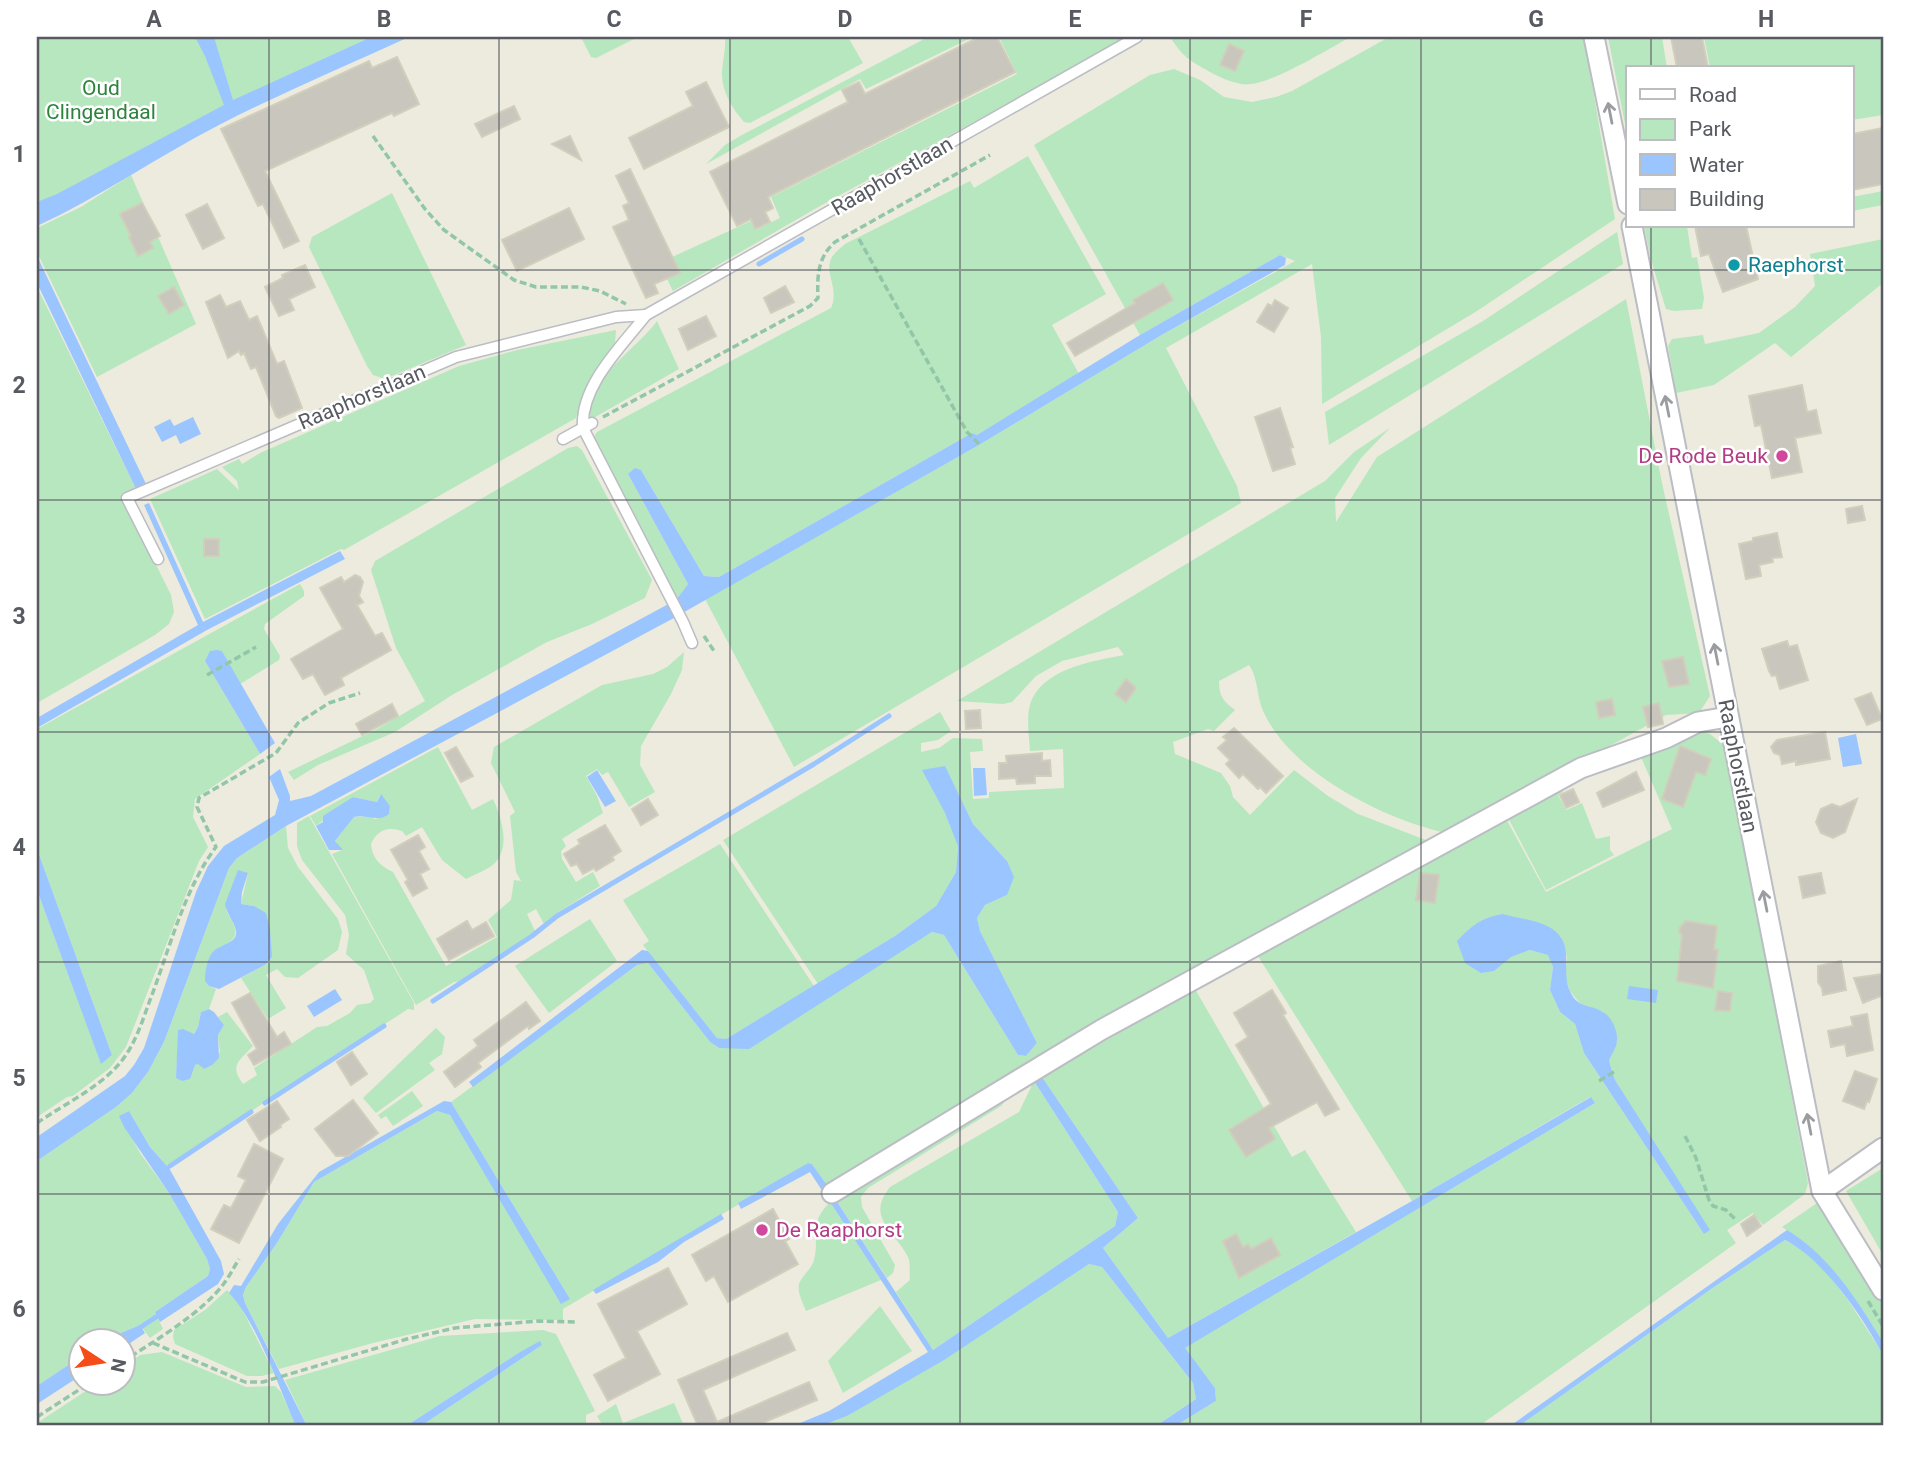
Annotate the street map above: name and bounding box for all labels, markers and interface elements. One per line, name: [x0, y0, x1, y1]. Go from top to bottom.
text: A: [146, 6, 162, 33]
text: B: [377, 6, 391, 33]
text: C: [606, 6, 622, 33]
text: D: [838, 6, 852, 33]
text: E: [1069, 6, 1082, 33]
text: F: [1300, 6, 1313, 33]
text: G: [1528, 6, 1544, 33]
text: H: [1758, 6, 1774, 33]
legend: [1626, 66, 1854, 228]
park label: Oud Clingendaal: [46, 76, 156, 124]
text: Road: [1689, 83, 1737, 107]
one-way arrow: [1602, 102, 1616, 125]
text: Park: [1689, 117, 1732, 141]
street label: Raaphorstlaan: [827, 132, 957, 220]
text: 1: [12, 141, 26, 168]
text: Water: [1689, 153, 1744, 177]
text: Building: [1689, 187, 1764, 211]
place label: Raephorst: [1748, 253, 1844, 277]
marker: Raephorst: [1726, 257, 1742, 273]
street label: Raaphorstlaan: [295, 359, 429, 435]
text: 2: [12, 372, 26, 399]
one-way arrow: [1660, 395, 1674, 418]
place label: De Rode Beuk: [1638, 444, 1768, 468]
marker: De Rode Beuk: [1774, 448, 1790, 464]
text: 3: [12, 603, 26, 630]
one-way arrow: [1708, 643, 1722, 666]
street label: Raaphorstlaan: [1713, 697, 1763, 835]
text: 4: [12, 834, 26, 861]
one-way arrow: [1757, 890, 1771, 913]
text: 5: [12, 1065, 26, 1092]
one-way arrow: [1802, 1113, 1815, 1136]
place label: De Raaphorst: [776, 1218, 902, 1242]
marker: De Raaphorst: [754, 1222, 770, 1238]
text: 6: [12, 1296, 26, 1323]
north arrow: [66, 1326, 136, 1396]
text: N: [105, 1356, 131, 1374]

